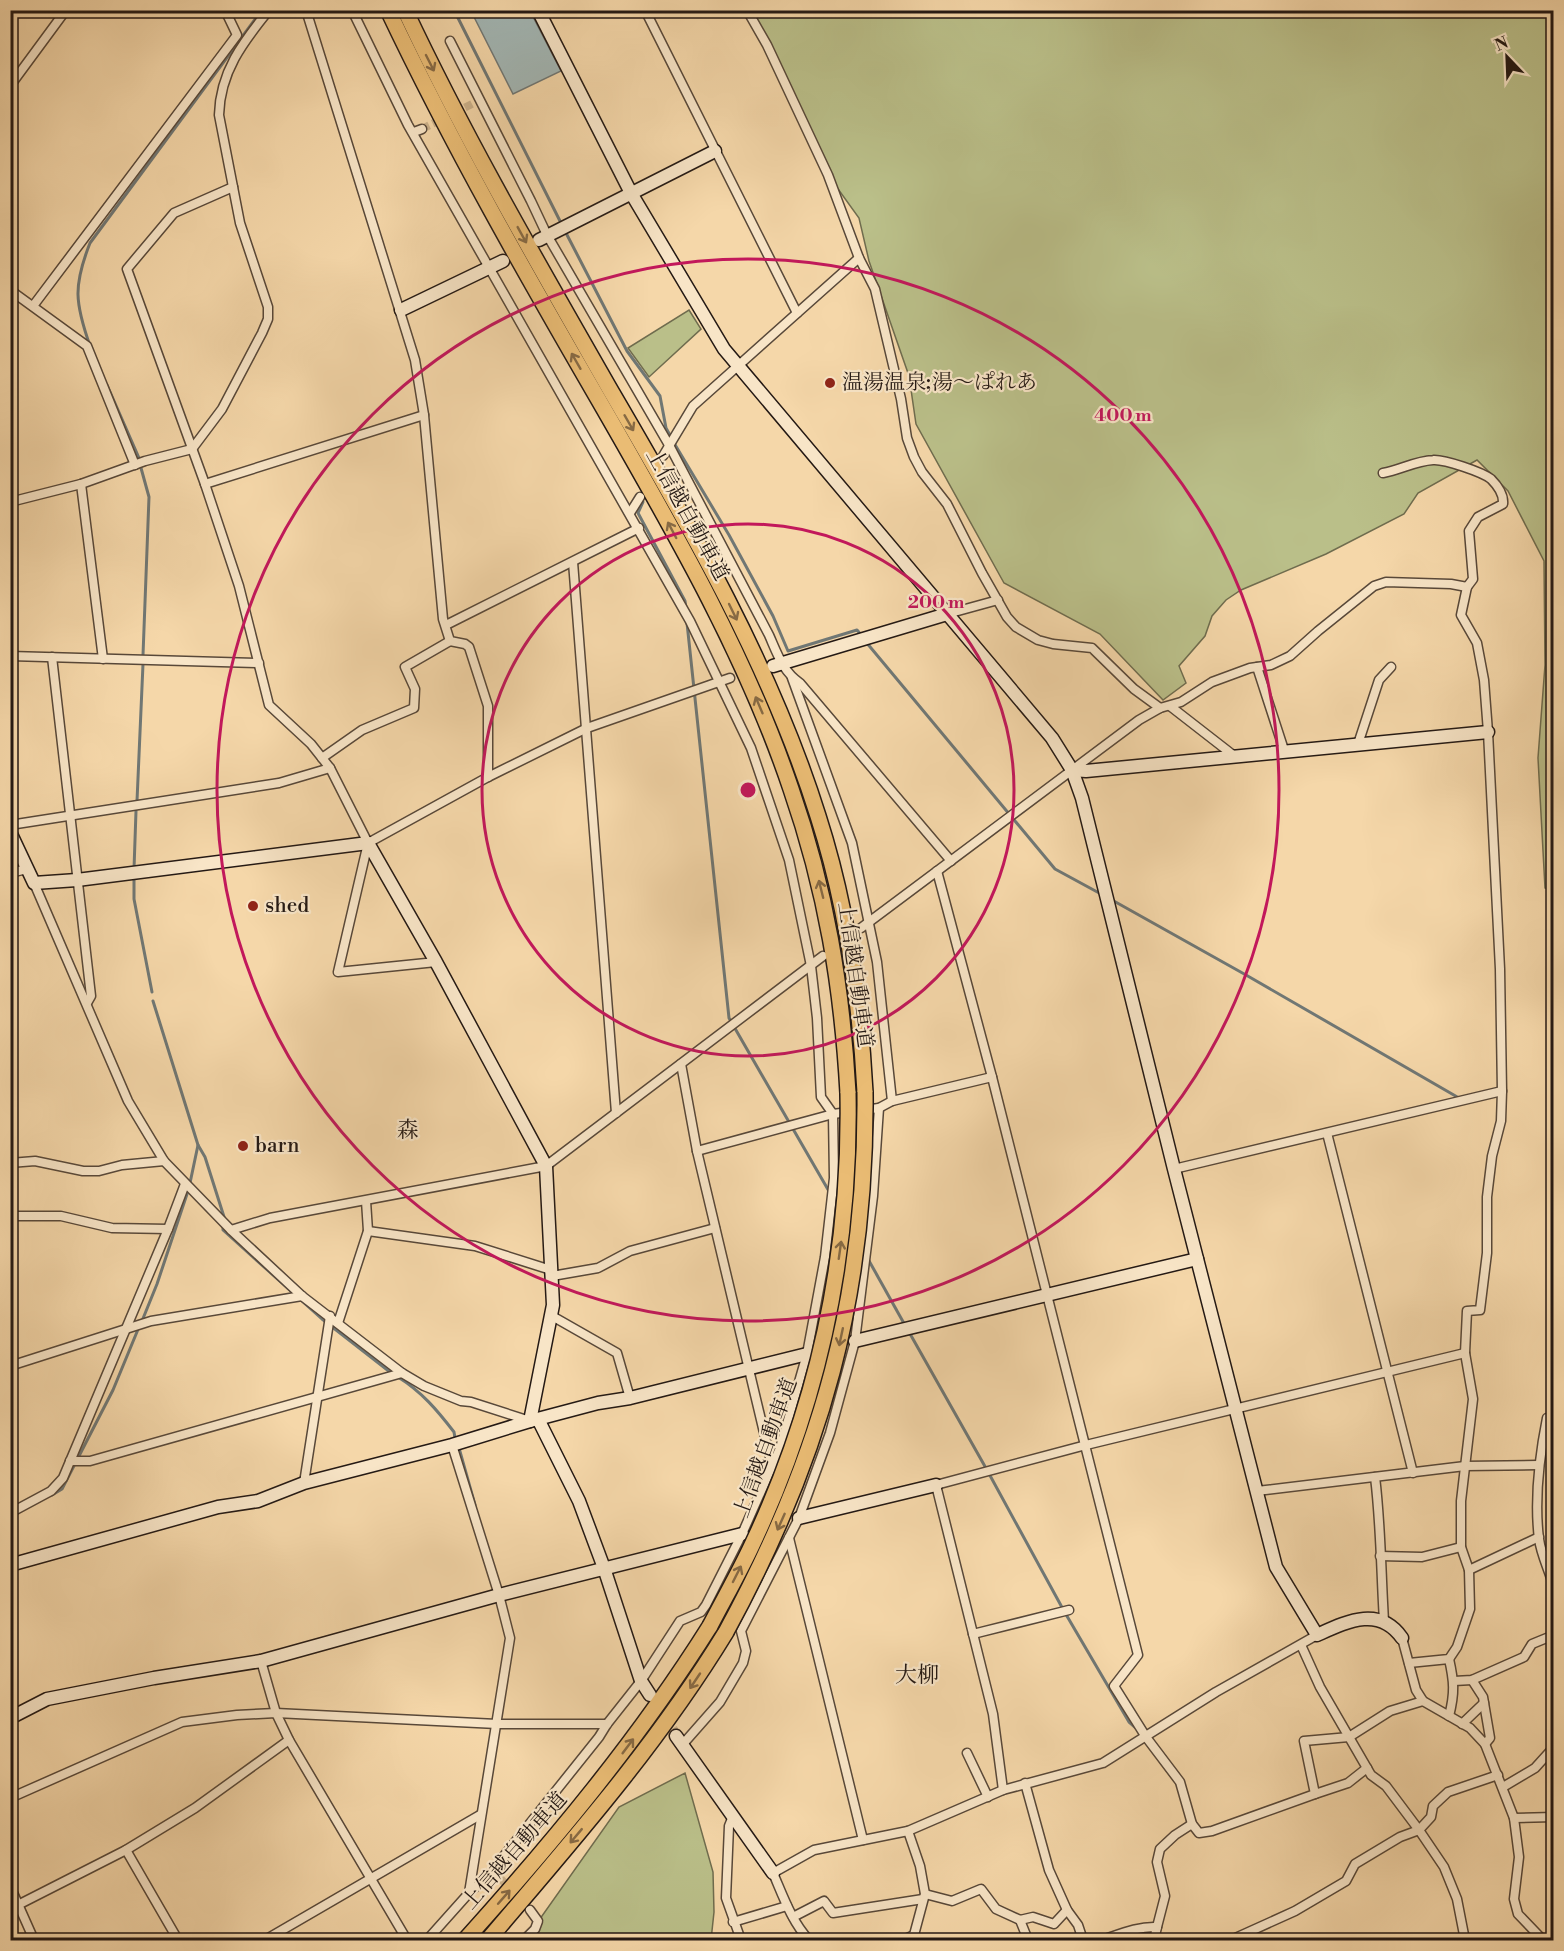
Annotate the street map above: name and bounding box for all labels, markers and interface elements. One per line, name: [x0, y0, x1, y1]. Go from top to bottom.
north arrow: [1477, 27, 1537, 87]
text: N: [1492, 32, 1512, 56]
one-way arrow: [425, 54, 436, 72]
one-way arrow: [517, 226, 528, 244]
one-way arrow: [570, 352, 581, 370]
place label: 温湯温泉;湯〜ぱれあ: [842, 370, 1037, 396]
marker: 温湯温泉;湯〜ぱれあ: [823, 376, 837, 390]
text: 400 m: [1094, 404, 1152, 427]
one-way arrow: [624, 414, 636, 431]
street label: 上信越自動車道: [640, 444, 734, 586]
one-way arrow: [666, 522, 678, 539]
text: 200 m: [908, 591, 965, 614]
one-way arrow: [727, 603, 739, 620]
one-way arrow: [752, 696, 764, 714]
centre of rings: [738, 780, 758, 800]
one-way arrow: [814, 880, 826, 899]
place label: shed: [265, 893, 309, 919]
marker: shed: [246, 899, 260, 913]
street label: 上信越自動車道: [832, 900, 878, 1050]
district label: 森: [397, 1117, 419, 1144]
place label: barn: [255, 1133, 300, 1159]
marker: barn: [236, 1139, 250, 1153]
one-way arrow: [834, 1240, 845, 1260]
one-way arrow: [835, 1328, 847, 1347]
street label: 上信越自動車道: [729, 1374, 803, 1522]
one-way arrow: [774, 1513, 786, 1531]
one-way arrow: [732, 1566, 744, 1584]
district label: 大柳: [895, 1662, 939, 1689]
one-way arrow: [689, 1673, 701, 1689]
one-way arrow: [621, 1738, 634, 1754]
street label: 上信越自動車道: [457, 1787, 573, 1915]
one-way arrow: [569, 1828, 583, 1843]
one-way arrow: [497, 1889, 511, 1904]

